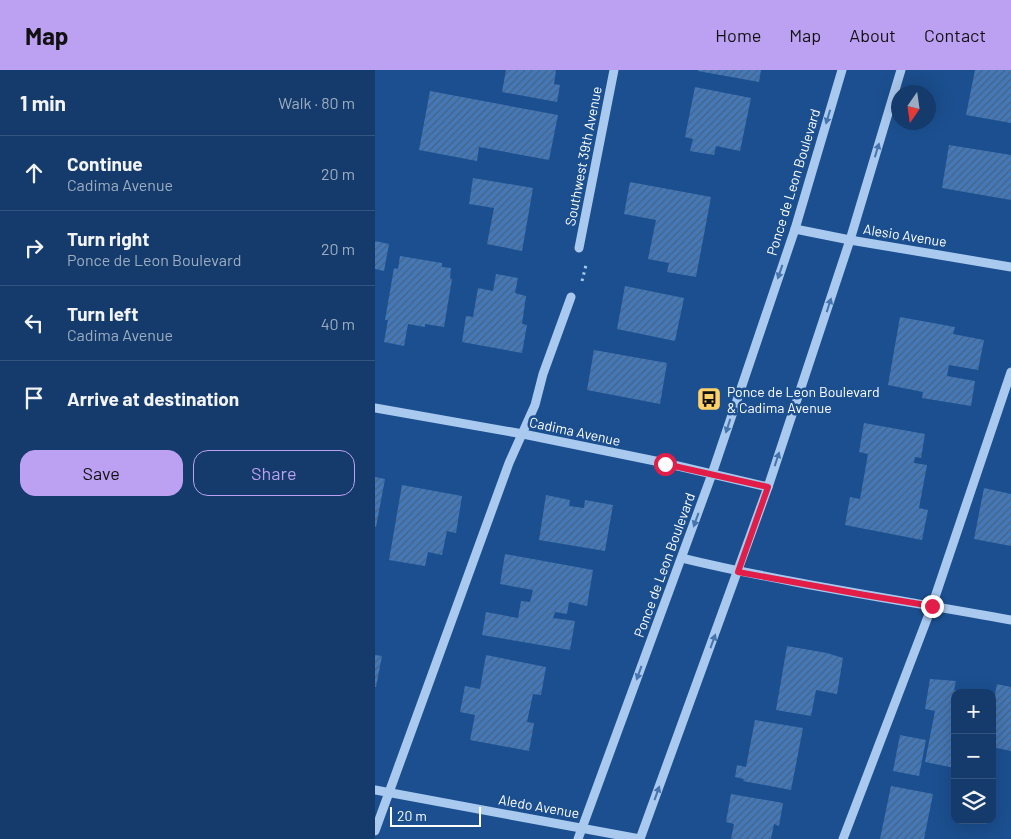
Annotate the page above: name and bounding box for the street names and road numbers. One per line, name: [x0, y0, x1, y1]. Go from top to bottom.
street label: Southwest 39th Avenue: [561, 85, 605, 227]
street label: Ponce de Leon Boulevard: [763, 107, 823, 257]
street label: Alesio Avenue: [862, 220, 948, 250]
street label: Cadima Avenue: [528, 413, 622, 449]
street label: Ponce de Leon Boulevard: [630, 490, 698, 640]
street label: Aledo Avenue: [497, 791, 581, 821]

